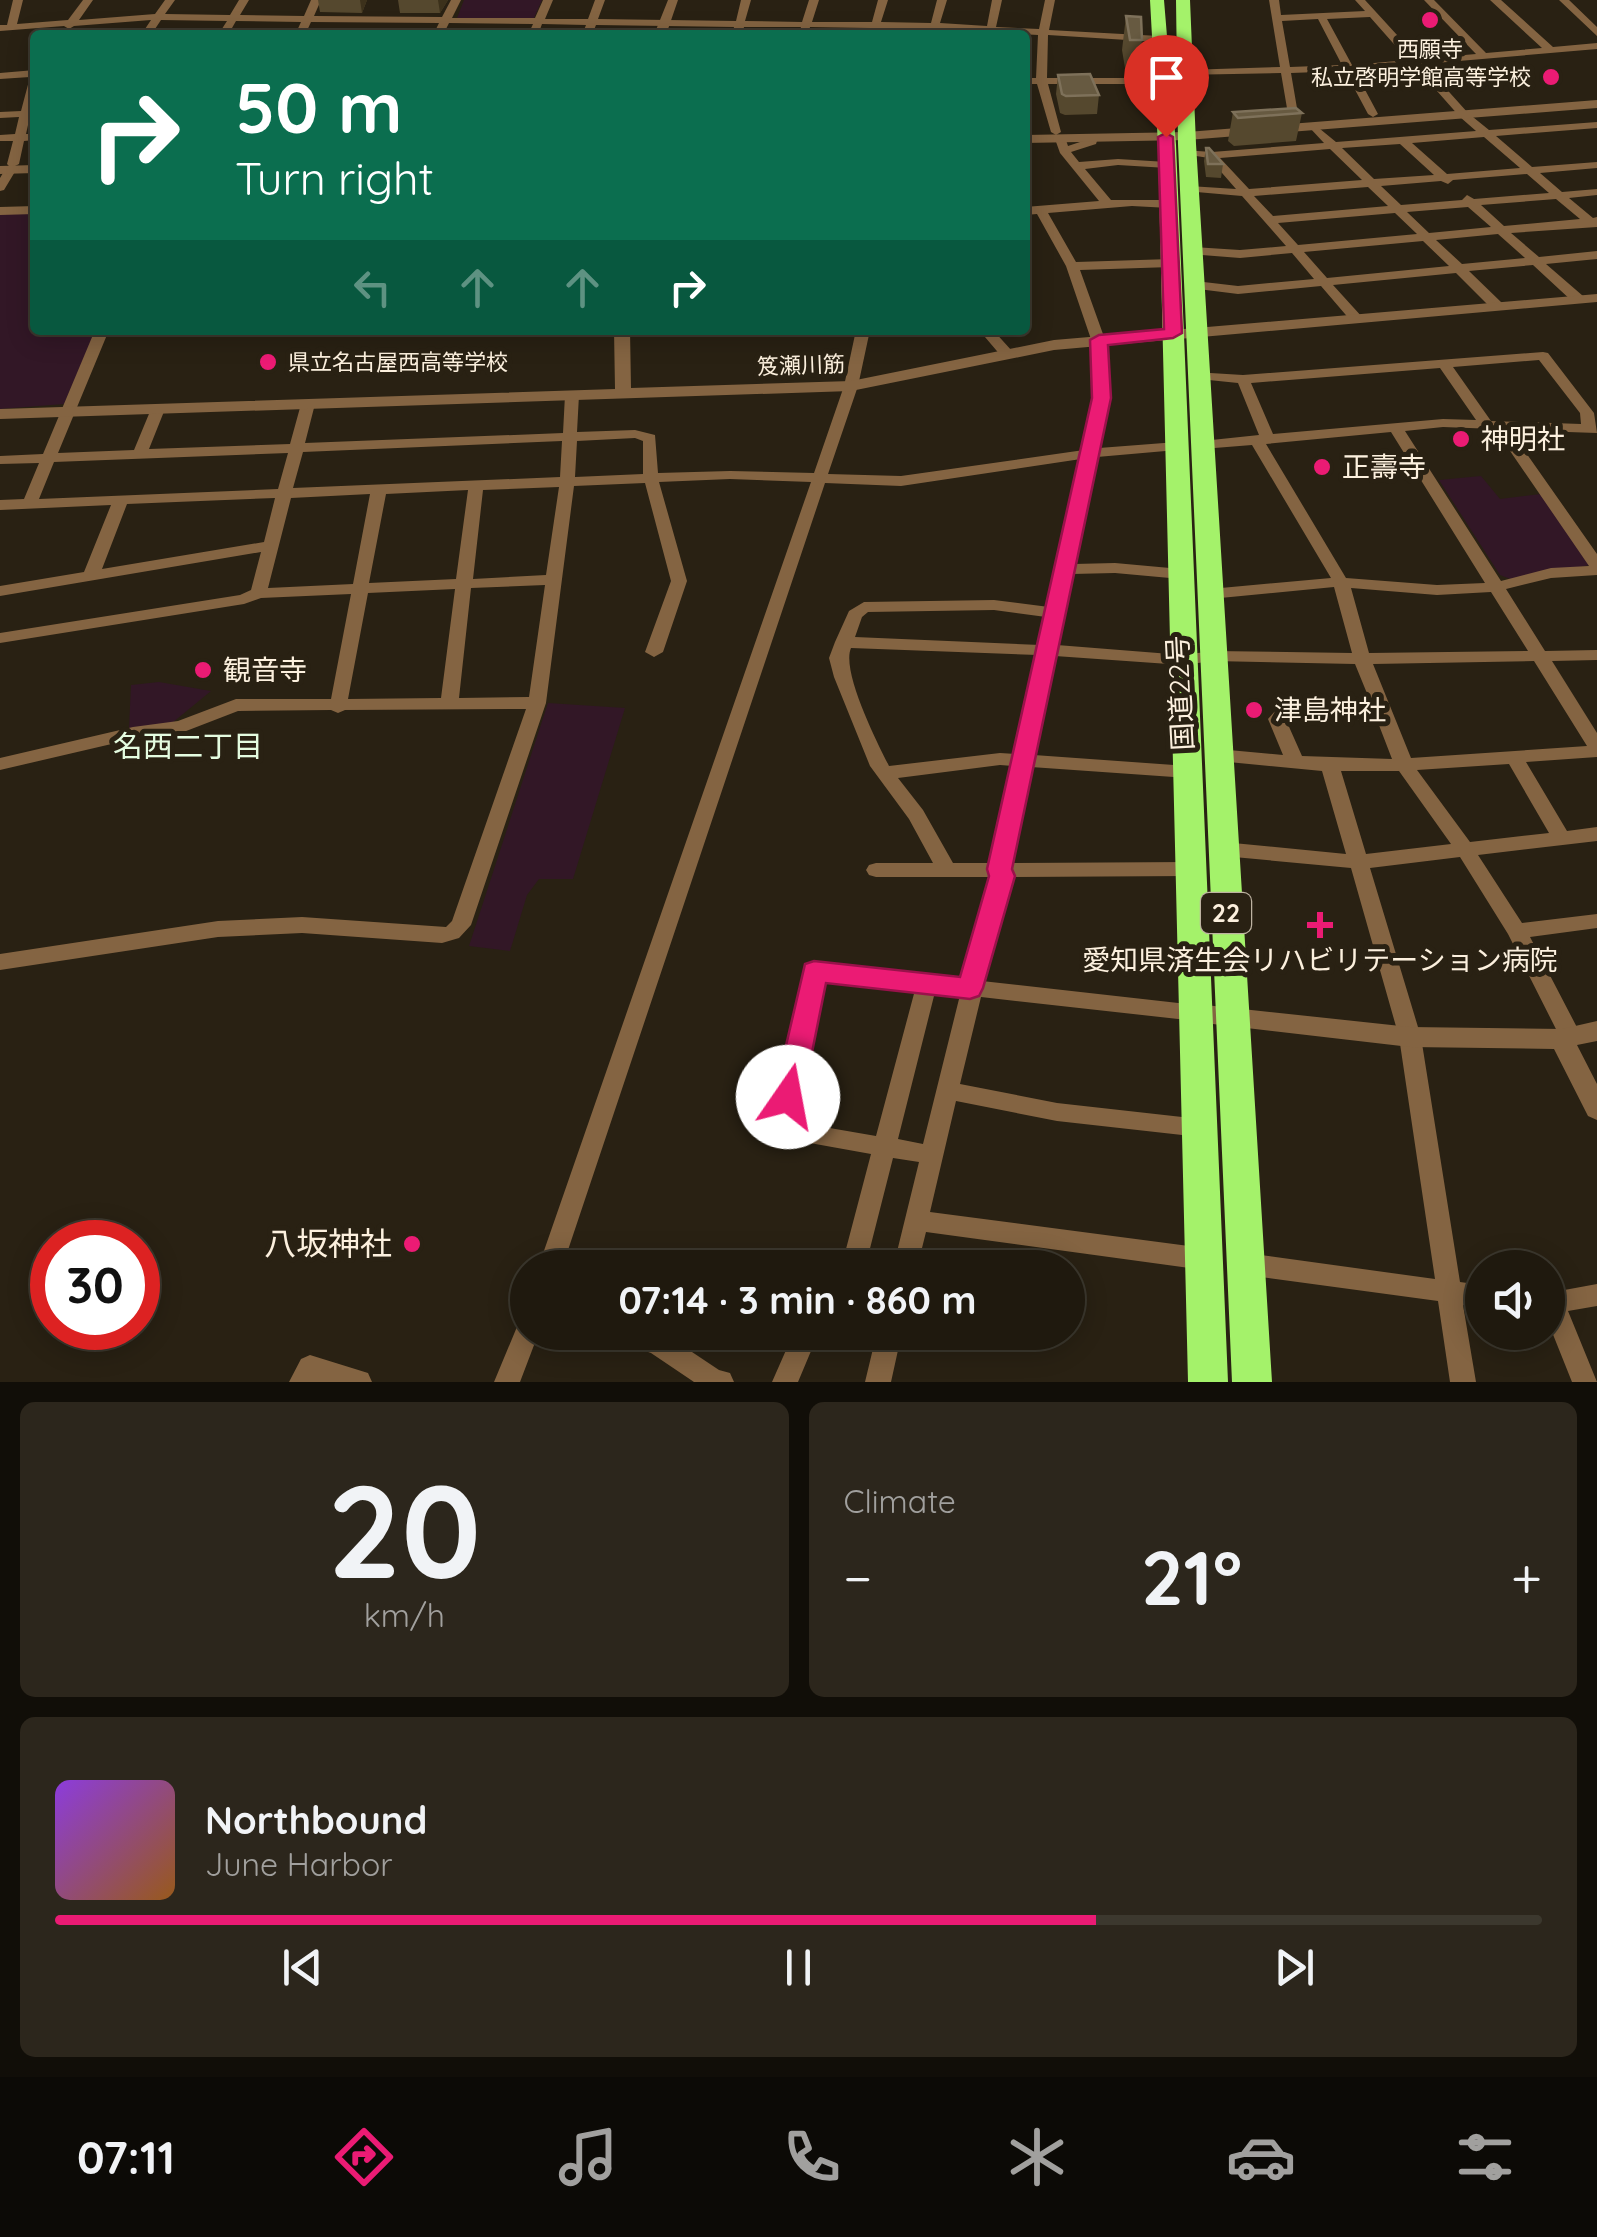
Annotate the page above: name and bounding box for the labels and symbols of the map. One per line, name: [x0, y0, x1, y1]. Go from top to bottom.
marker: 西願寺: [1419, 9, 1441, 31]
pin: [1124, 35, 1209, 138]
place label: 西願寺: [1397, 35, 1463, 63]
place label: 私立啓明学館高等学校: [1311, 63, 1531, 91]
marker: 私立啓明学館高等学校: [1540, 66, 1562, 88]
place label: 県立名古屋西高等学校: [288, 348, 508, 376]
street label: 笈瀬川筋: [757, 349, 845, 381]
marker: 県立名古屋西高等学校: [257, 351, 279, 373]
place label: 神明社: [1481, 421, 1565, 456]
marker: 神明社: [1450, 428, 1472, 450]
place label: 正壽寺: [1342, 449, 1426, 484]
marker: 正壽寺: [1311, 456, 1333, 478]
street label: 国道22号: [1159, 635, 1200, 751]
place label: 観音寺: [223, 652, 307, 687]
marker: 観音寺: [192, 659, 214, 681]
place label: 津島神社: [1274, 692, 1386, 727]
marker: 津島神社: [1243, 699, 1265, 721]
district label: 名西二丁目: [113, 727, 263, 765]
road number: 22: [1201, 893, 1251, 933]
marker: 愛知県済生会リハビリテーション病院: [1307, 912, 1333, 938]
place label: 愛知県済生会リハビリテーション病院: [1082, 942, 1558, 977]
position arrow: [736, 1045, 840, 1149]
speed limit sign: 30: [30, 1220, 160, 1350]
place label: 八坂神社: [264, 1223, 392, 1263]
marker: 八坂神社: [401, 1233, 423, 1255]

